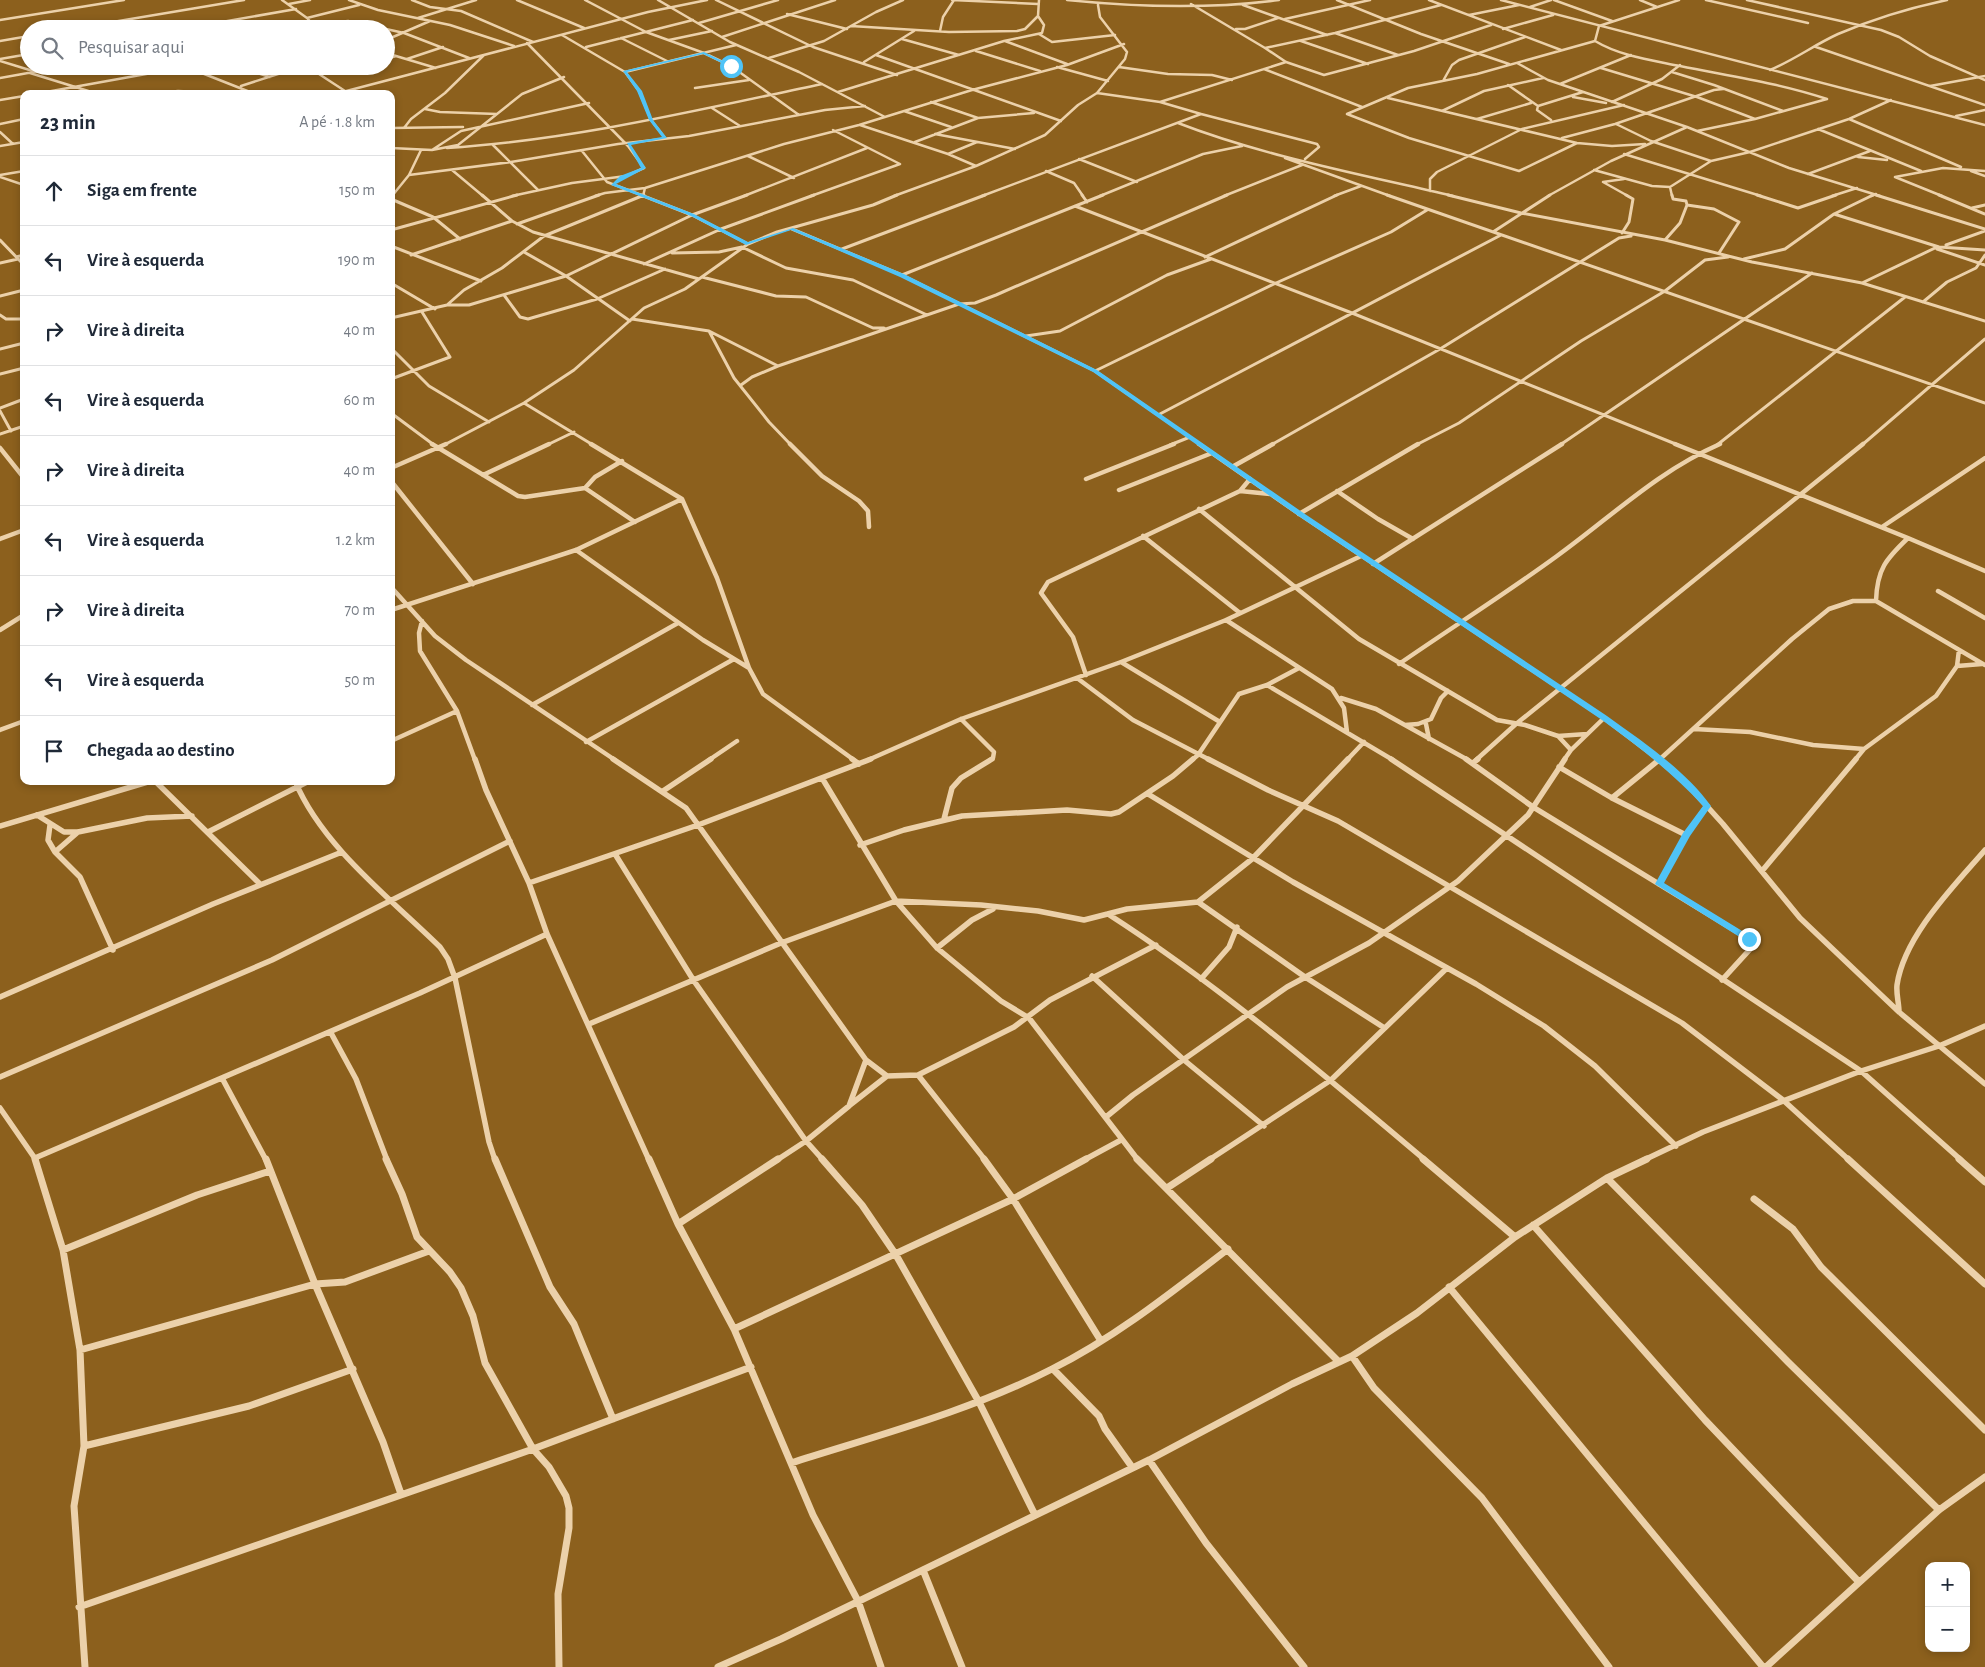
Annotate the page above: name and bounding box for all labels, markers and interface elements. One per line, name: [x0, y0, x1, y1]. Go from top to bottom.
search box: [20, 20, 395, 75]
icon: search: [38, 34, 66, 62]
text: Pesquisar aqui: [78, 38, 184, 57]
route start: [720, 55, 743, 78]
text: 23 min: [40, 112, 96, 133]
text: A pé · 1.8 km: [299, 114, 375, 130]
icon: ahead: [40, 177, 68, 205]
text: Siga em frente: [87, 181, 197, 200]
text: 150 m: [339, 182, 375, 198]
icon: left: [40, 247, 68, 275]
text: Vire à esquerda: [87, 251, 204, 270]
text: 190 m: [338, 252, 375, 268]
icon: right: [40, 317, 68, 345]
text: Vire à direita: [87, 321, 185, 340]
text: 40 m: [343, 322, 375, 338]
icon: left: [40, 387, 68, 415]
text: Vire à esquerda: [87, 391, 204, 410]
text: 60 m: [344, 392, 375, 408]
icon: right: [40, 457, 68, 485]
text: Vire à direita: [87, 461, 185, 480]
text: 40 m: [343, 462, 375, 478]
icon: left: [40, 527, 68, 555]
text: Vire à esquerda: [87, 531, 204, 550]
text: 1.2 km: [336, 532, 375, 548]
icon: right: [40, 597, 68, 625]
text: Vire à direita: [87, 601, 185, 620]
text: 70 m: [344, 602, 375, 618]
icon: left: [40, 667, 68, 695]
text: Vire à esquerda: [87, 671, 204, 690]
text: 50 m: [344, 672, 375, 688]
icon: arrive: [40, 737, 68, 765]
text: Chegada ao destino: [87, 741, 235, 760]
route end: [1738, 928, 1761, 951]
map controls: [1925, 1562, 1970, 1652]
button: +: [1925, 1562, 1970, 1607]
button: −: [1925, 1607, 1970, 1652]

